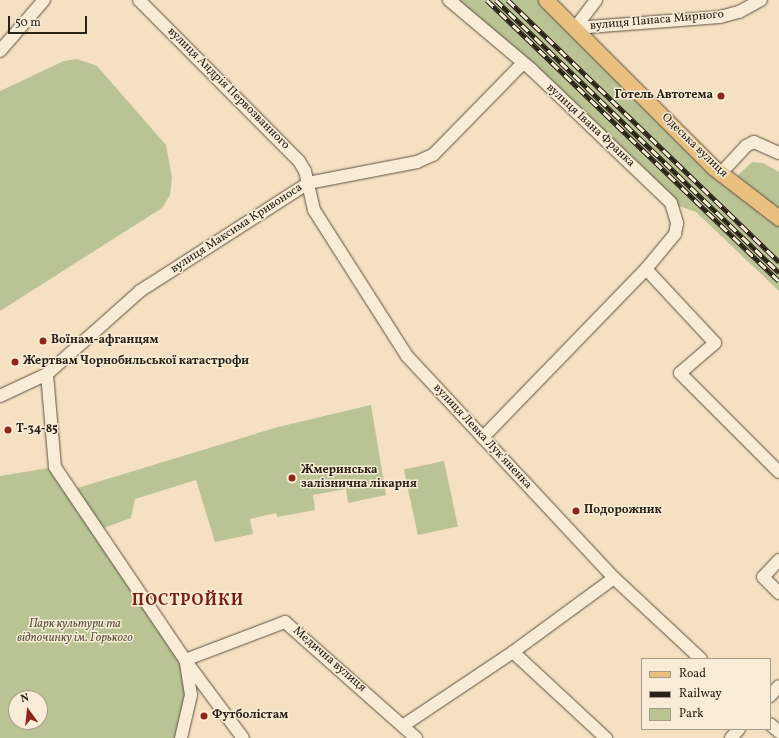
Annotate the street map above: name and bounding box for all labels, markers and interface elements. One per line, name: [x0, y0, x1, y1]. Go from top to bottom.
scale bar: [10, 8, 89, 34]
street label: вулиця Панаса Мирного: [590, 8, 724, 34]
text: 50 m: [15, 15, 41, 31]
street label: вулиця Андрія Первозванного: [164, 25, 292, 153]
street label: вулиця Івана Франка: [543, 81, 637, 171]
place label: Готель Автотема: [615, 89, 713, 103]
marker: Готель Автотема: [716, 91, 726, 101]
street label: Одеська вулиця: [658, 111, 730, 181]
street label: вулиця Максима Кривоноса: [168, 181, 306, 277]
place label: Воїнам-афганцям: [51, 334, 158, 348]
marker: Воїнам-афганцям: [38, 336, 48, 346]
place label: Жертвам Чорнобильської катастрофи: [23, 355, 249, 369]
marker: Жертвам Чорнобильської катастрофи: [10, 357, 20, 367]
street label: вулиця Левка Лук'яненка: [430, 382, 534, 492]
place label: Т-34-85: [16, 423, 58, 437]
marker: Т-34-85: [3, 425, 13, 435]
place label: Жмеринська залізнична лікарня: [301, 464, 417, 492]
marker: Жмеринська залізнична лікарня: [286, 472, 298, 484]
place label: Подорожник: [584, 504, 662, 518]
marker: Подорожник: [571, 506, 581, 516]
district label: ПОСТРОЙКИ: [132, 591, 244, 611]
park label: Парк культури та відпочинку ім. Горького: [17, 618, 133, 646]
street label: Медична вулиця: [290, 624, 368, 696]
legend: [641, 658, 771, 730]
text: Road: [679, 666, 706, 682]
text: Railway: [679, 686, 722, 702]
north arrow: [8, 690, 48, 730]
text: N: [19, 691, 31, 707]
text: Park: [679, 706, 704, 722]
place label: Футболістам: [212, 709, 288, 723]
marker: Футболістам: [199, 711, 209, 721]

